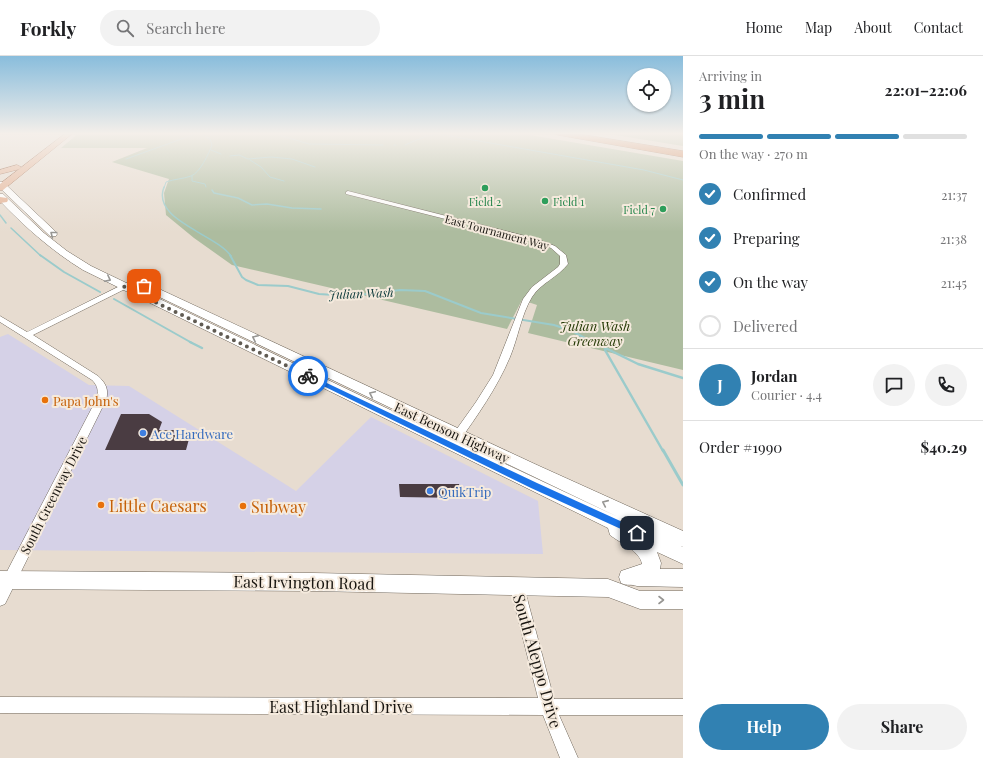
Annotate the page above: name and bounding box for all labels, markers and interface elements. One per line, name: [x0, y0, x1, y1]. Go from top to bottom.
search box: [100, 10, 380, 46]
text: Forkly: [20, 15, 76, 41]
icon: search: [114, 17, 136, 39]
text: Search here: [146, 18, 226, 38]
text: Home: [745, 18, 783, 37]
text: Map: [805, 18, 832, 37]
text: About: [854, 18, 892, 37]
text: Contact: [914, 18, 963, 37]
text: Arriving in: [699, 67, 762, 84]
map controls: [627, 68, 671, 112]
button: locate: [627, 68, 671, 112]
text: 22:01–22:06: [885, 80, 967, 100]
text: 3 min: [699, 81, 765, 116]
text: On the way · 270 m: [699, 145, 808, 162]
marker: Field 2: [480, 183, 490, 193]
icon: check: [699, 183, 721, 205]
text: Confirmed: [733, 184, 806, 204]
text: 21:37: [941, 186, 967, 203]
place label: Field 2: [469, 194, 501, 209]
place label: Field 1: [553, 194, 584, 209]
marker: Field 1: [540, 196, 550, 206]
place label: Field 7: [623, 202, 656, 217]
marker: Field 7: [658, 204, 668, 214]
street label: East Tournament Way: [443, 211, 551, 253]
icon: check: [699, 227, 721, 249]
text: Preparing: [733, 228, 800, 248]
text: 21:38: [940, 230, 967, 247]
one-way arrow: [50, 232, 57, 239]
pin: [127, 269, 161, 303]
icon: check: [699, 271, 721, 293]
text: On the way: [733, 272, 808, 292]
one-way arrow: [104, 274, 111, 282]
text: 21:45: [941, 274, 967, 291]
icon: bag: [133, 275, 155, 297]
water label: Julian Wash: [328, 284, 394, 302]
text: Delivered: [733, 316, 798, 336]
park label: Julian Wash Greenway: [560, 317, 630, 349]
one-way arrow: [252, 335, 259, 343]
courier: [288, 356, 328, 396]
button: chat: [873, 364, 915, 406]
button: phone: [925, 364, 967, 406]
icon: bike: [297, 365, 319, 387]
text: Jordan: [751, 366, 797, 386]
text: J: [717, 375, 723, 395]
text: Courier · 4.4: [751, 386, 822, 403]
one-way arrow: [369, 391, 377, 399]
place label: Papa John's: [53, 392, 119, 409]
marker: Papa John's: [40, 395, 50, 405]
street label: East Benson Highway: [392, 398, 513, 466]
place label: Ace Hardware: [150, 425, 234, 442]
marker: Ace Hardware: [138, 428, 148, 438]
street label: South Greenway Drive: [16, 433, 90, 557]
text: Order #1990: [699, 437, 782, 457]
text: $40.29: [921, 437, 967, 457]
place label: QuikTrip: [438, 483, 491, 500]
marker: QuikTrip: [425, 486, 435, 496]
place label: Little Caesars: [109, 495, 207, 516]
place label: Subway: [251, 496, 306, 517]
marker: Little Caesars: [96, 500, 106, 510]
one-way arrow: [602, 500, 609, 508]
marker: Subway: [238, 501, 248, 511]
pin: [620, 516, 654, 550]
icon: home: [626, 522, 648, 544]
street label: East Irvington Road: [233, 570, 375, 594]
street label: South Aleppo Drive: [509, 592, 567, 730]
one-way arrow: [658, 596, 664, 604]
street label: East Highland Drive: [269, 696, 413, 717]
button: Help: [699, 704, 829, 750]
button: Share: [837, 704, 967, 750]

